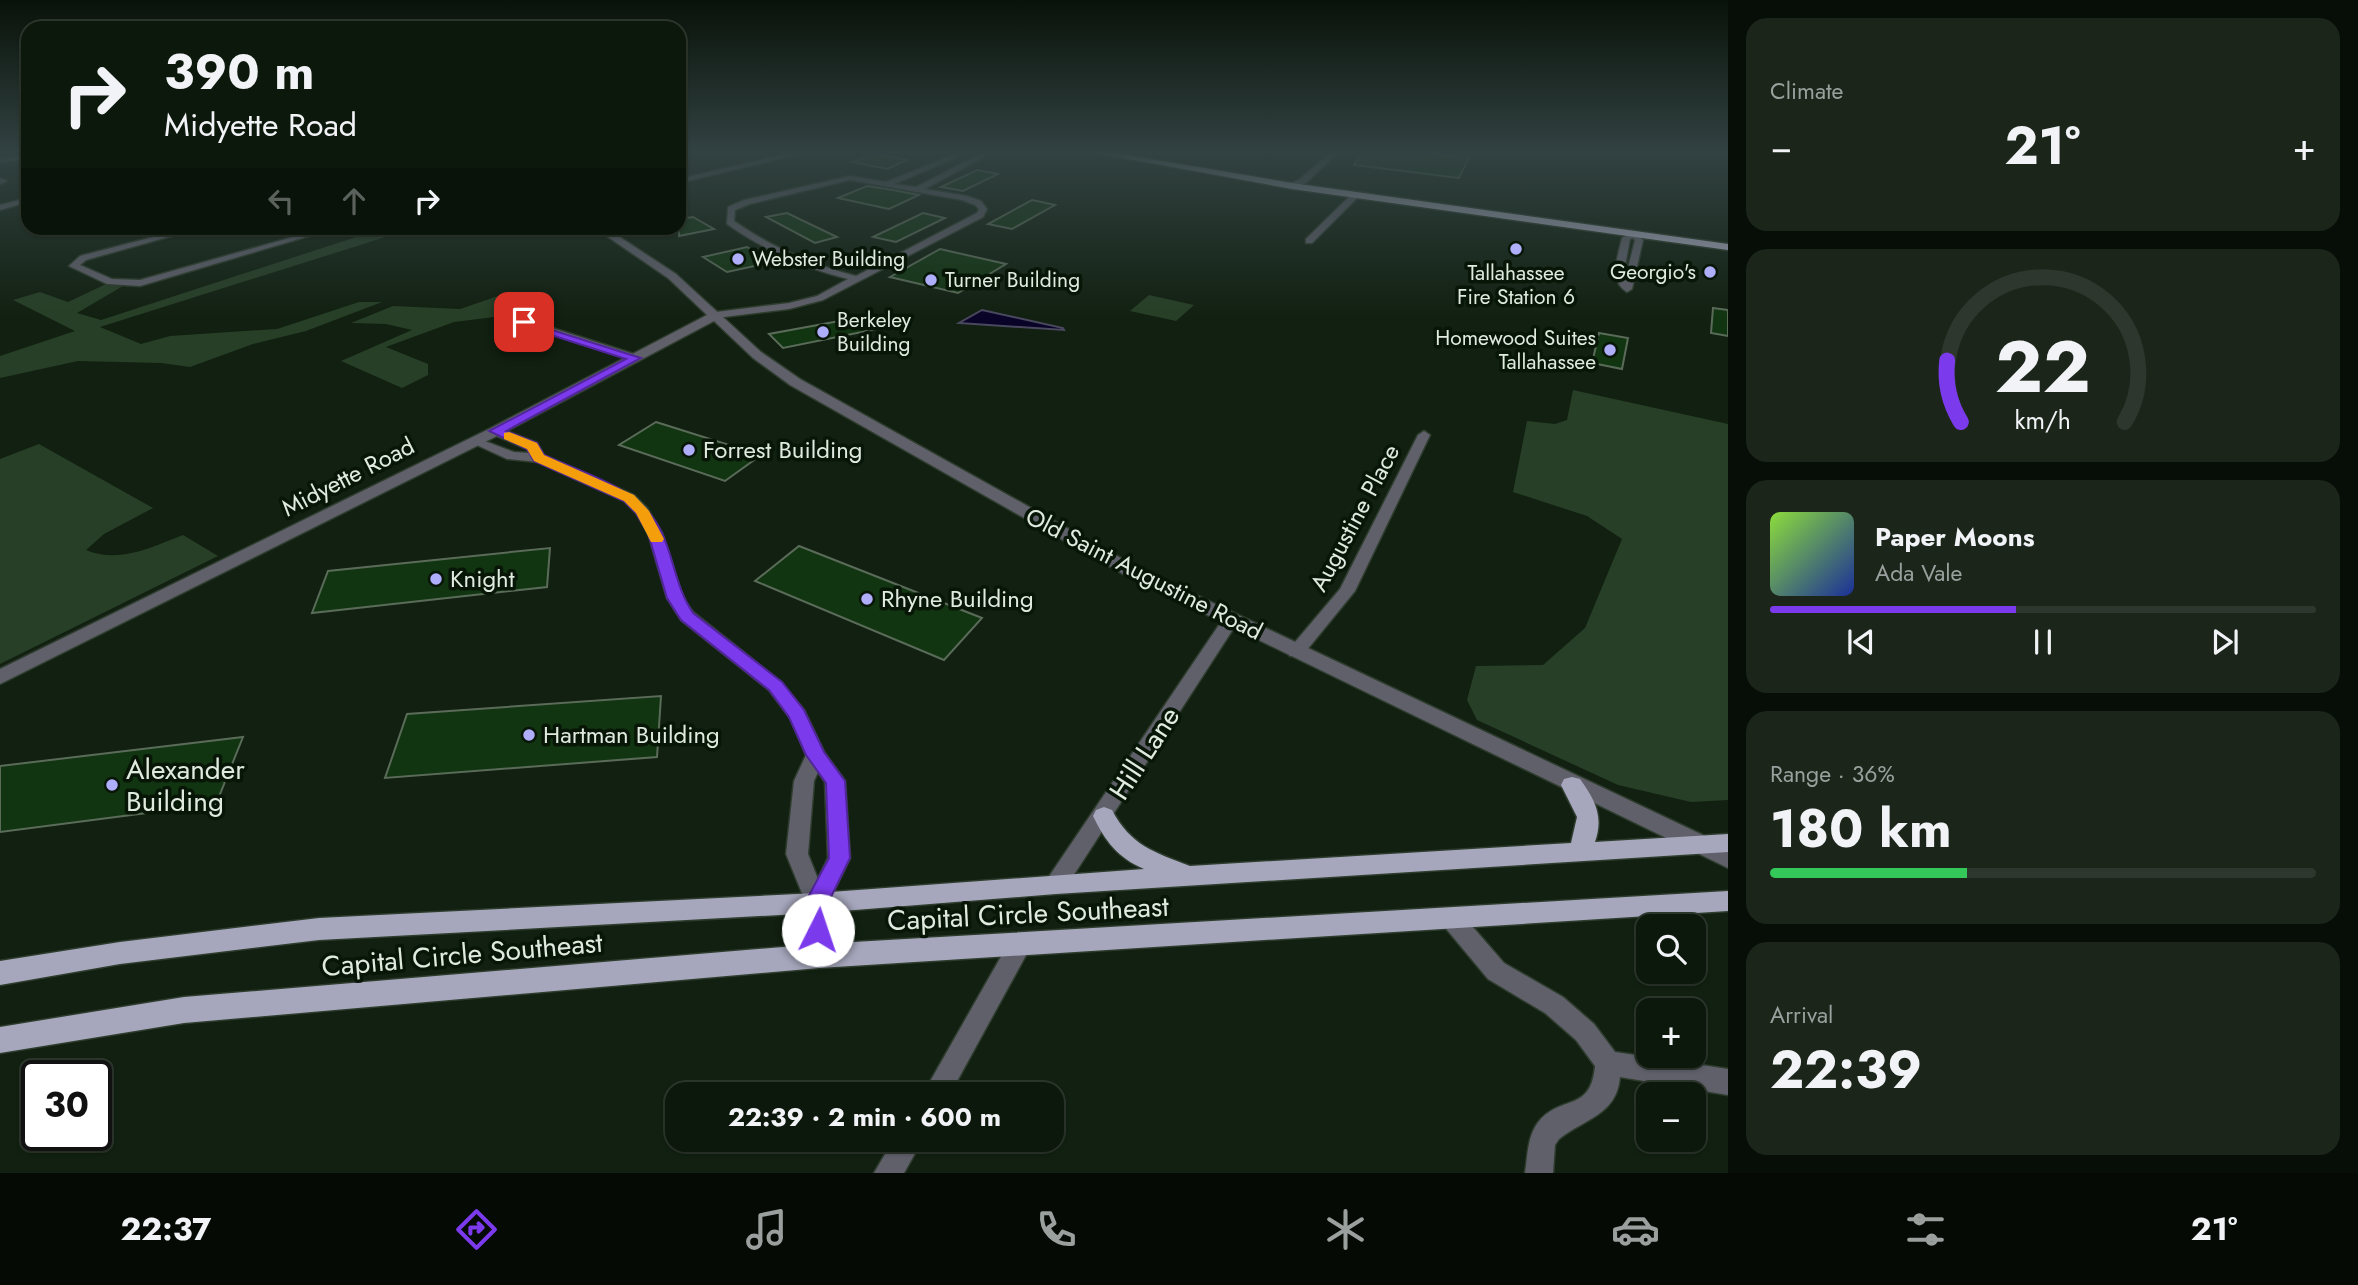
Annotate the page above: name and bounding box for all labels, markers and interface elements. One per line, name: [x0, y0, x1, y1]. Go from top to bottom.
text: 390 m: [164, 37, 315, 107]
icon: right: [49, 49, 140, 140]
text: Climate: [1770, 74, 1843, 108]
text: Midyette Road: [164, 102, 357, 148]
text: 21°: [2005, 108, 2081, 184]
text: −: [1770, 119, 1792, 174]
text: +: [2293, 119, 2316, 174]
icon: left: [262, 182, 300, 220]
icon: ahead: [335, 182, 373, 220]
icon: right: [408, 182, 446, 220]
marker: Tallahassee Fire Station 6: [1508, 241, 1524, 257]
place label: Webster Building: [752, 244, 905, 274]
marker: Webster Building: [730, 251, 746, 267]
place label: Georgio's: [1610, 257, 1696, 287]
place label: Tallahassee Fire Station 6: [1457, 258, 1575, 312]
marker: Georgio's: [1702, 264, 1718, 280]
place label: Turner Building: [945, 265, 1080, 295]
marker: Turner Building: [923, 272, 939, 288]
pin: [494, 292, 554, 352]
icon: arrive: [505, 303, 543, 341]
place label: Berkeley Building: [837, 305, 912, 359]
text: 22: [1995, 314, 2091, 419]
place label: Homewood Suites Tallahassee: [1435, 323, 1596, 377]
marker: Berkeley Building: [815, 324, 831, 340]
marker: Homewood Suites Tallahassee: [1602, 342, 1618, 358]
text: km/h: [2015, 401, 2071, 437]
street label: Midyette Road: [275, 428, 420, 525]
place label: Forrest Building: [703, 432, 862, 467]
street label: Augustine Place: [1301, 438, 1408, 598]
marker: Forrest Building: [681, 442, 697, 458]
street label: Old Saint Augustine Road: [1020, 499, 1269, 649]
text: Paper Moons: [1875, 518, 2035, 556]
text: Ada Vale: [1875, 556, 1962, 590]
place label: Knight: [450, 561, 515, 596]
marker: Knight: [428, 571, 444, 587]
place label: Rhyne Building: [881, 581, 1034, 616]
marker: Rhyne Building: [859, 591, 875, 607]
icon: previous: [1842, 623, 1880, 661]
icon: pause: [2024, 623, 2062, 661]
icon: next: [2206, 623, 2244, 661]
street label: Hill Lane: [1099, 699, 1190, 808]
place label: Hartman Building: [543, 717, 720, 752]
marker: Hartman Building: [521, 727, 537, 743]
place label: Alexander Building: [126, 749, 245, 822]
text: Range · 36%: [1770, 757, 1895, 791]
marker: Alexander Building: [104, 777, 120, 793]
text: 180 km: [1770, 791, 1952, 867]
street label: Capital Circle Southeast: [886, 886, 1170, 941]
position arrow: [781, 893, 855, 967]
map controls: [1636, 914, 1706, 1152]
button: search: [1636, 914, 1706, 984]
street label: Capital Circle Southeast: [320, 922, 604, 987]
button: +: [1636, 998, 1706, 1068]
text: Arrival: [1770, 998, 1833, 1032]
text: 22:39: [1770, 1032, 1922, 1108]
speed limit sign: 30: [21, 1060, 112, 1151]
button: −: [1636, 1082, 1706, 1152]
text: 22:39 · 2 min · 600 m: [728, 1098, 1001, 1136]
icon: directions: [452, 1205, 501, 1254]
icon: music: [742, 1205, 791, 1254]
icon: phone: [1032, 1205, 1081, 1254]
icon: climate: [1321, 1205, 1370, 1254]
icon: car: [1611, 1205, 1660, 1254]
icon: filters: [1901, 1205, 1950, 1254]
text: 22:37: [120, 1206, 211, 1252]
text: 21°: [2191, 1206, 2238, 1252]

